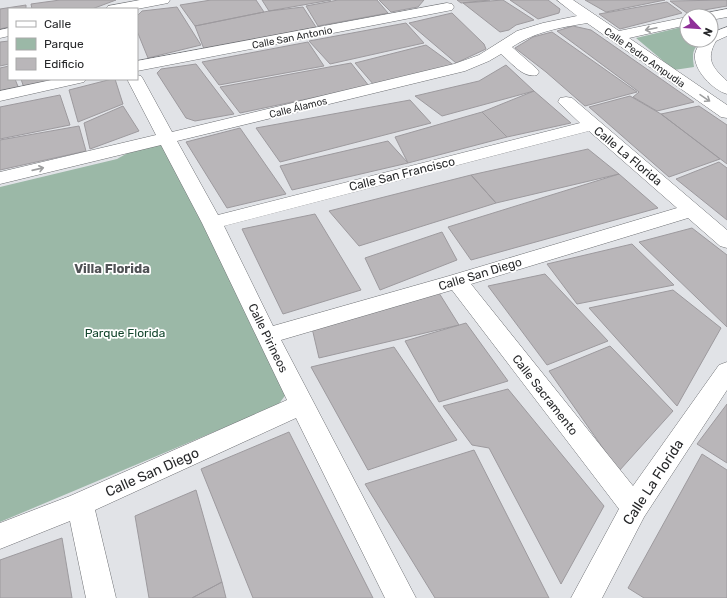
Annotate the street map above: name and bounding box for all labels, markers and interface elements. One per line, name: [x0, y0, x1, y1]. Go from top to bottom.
legend: [8, 8, 138, 80]
north arrow: [679, 8, 719, 48]
text: Calle: [44, 17, 71, 31]
street label: Calle San Antonio: [251, 24, 334, 52]
street label: Calle Pedro Ampudia: [602, 25, 687, 90]
one-way arrow: [645, 25, 658, 33]
text: N: [700, 26, 715, 38]
text: Parque: [44, 37, 84, 51]
text: Edificio: [44, 57, 84, 71]
one-way arrow: [700, 94, 711, 102]
street label: Calle Álamos: [268, 95, 328, 121]
street label: Calle La Florida: [591, 123, 665, 189]
street label: Calle San Francisco: [348, 154, 457, 194]
one-way arrow: [31, 165, 44, 173]
street label: Calle San Diego: [437, 255, 523, 293]
district label: Villa Florida: [74, 261, 150, 276]
street label: Calle Pirineos: [245, 301, 291, 375]
park label: Parque Florida: [85, 326, 165, 340]
street label: Calle Sacramento: [509, 352, 581, 438]
street label: Calle La Florida: [619, 436, 687, 528]
street label: Calle San Diego: [103, 444, 202, 501]

